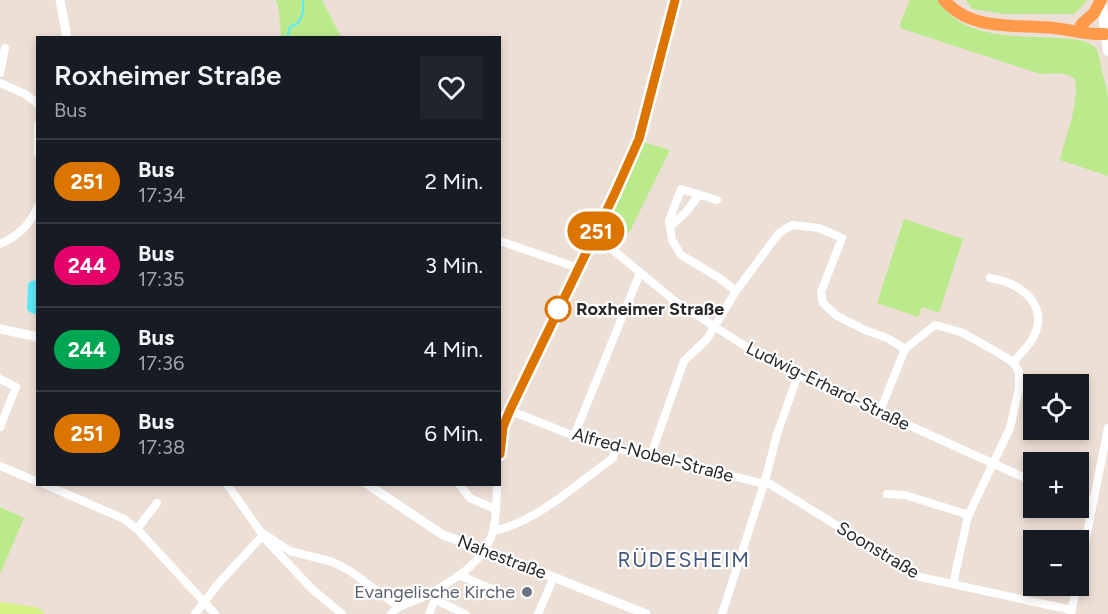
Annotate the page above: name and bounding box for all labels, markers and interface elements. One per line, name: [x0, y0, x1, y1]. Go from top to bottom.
button: heart: [420, 56, 483, 119]
text: Roxheimer Straße: [54, 58, 281, 92]
text: Bus: [54, 98, 87, 122]
text: Bus: [138, 156, 174, 183]
text: 2 Min.: [425, 168, 483, 195]
text: 251: [70, 169, 104, 194]
text: 17:34: [138, 183, 185, 207]
line badge: 251: [562, 212, 630, 250]
text: 251: [579, 219, 613, 244]
text: Bus: [138, 240, 174, 267]
text: 3 Min.: [425, 252, 483, 279]
text: 244: [68, 253, 106, 278]
text: 17:35: [138, 267, 184, 291]
marker: Roxheimer Straße: [545, 296, 571, 322]
place label: Roxheimer Straße: [576, 298, 724, 320]
text: Bus: [138, 324, 174, 351]
text: 4 Min.: [423, 336, 483, 363]
text: 244: [68, 337, 106, 362]
street label: Ludwig-Erhard-Straße: [743, 337, 914, 435]
text: 17:36: [138, 351, 184, 375]
map controls: [1023, 374, 1089, 596]
button: locate: [1023, 374, 1089, 440]
text: Bus: [138, 408, 174, 435]
text: 6 Min.: [425, 420, 483, 447]
text: 251: [70, 421, 104, 446]
street label: Alfred-Nobel-Straße: [570, 423, 736, 487]
text: 17:38: [138, 435, 185, 459]
button: +: [1023, 452, 1089, 518]
street label: Soonstraße: [833, 517, 923, 583]
street label: Nahestraße: [454, 530, 550, 584]
button: −: [1023, 530, 1089, 596]
district label: RÜDESHEIM: [618, 547, 750, 572]
place label: Evangelische Kirche: [354, 581, 515, 603]
marker: Evangelische Kirche: [520, 585, 534, 599]

